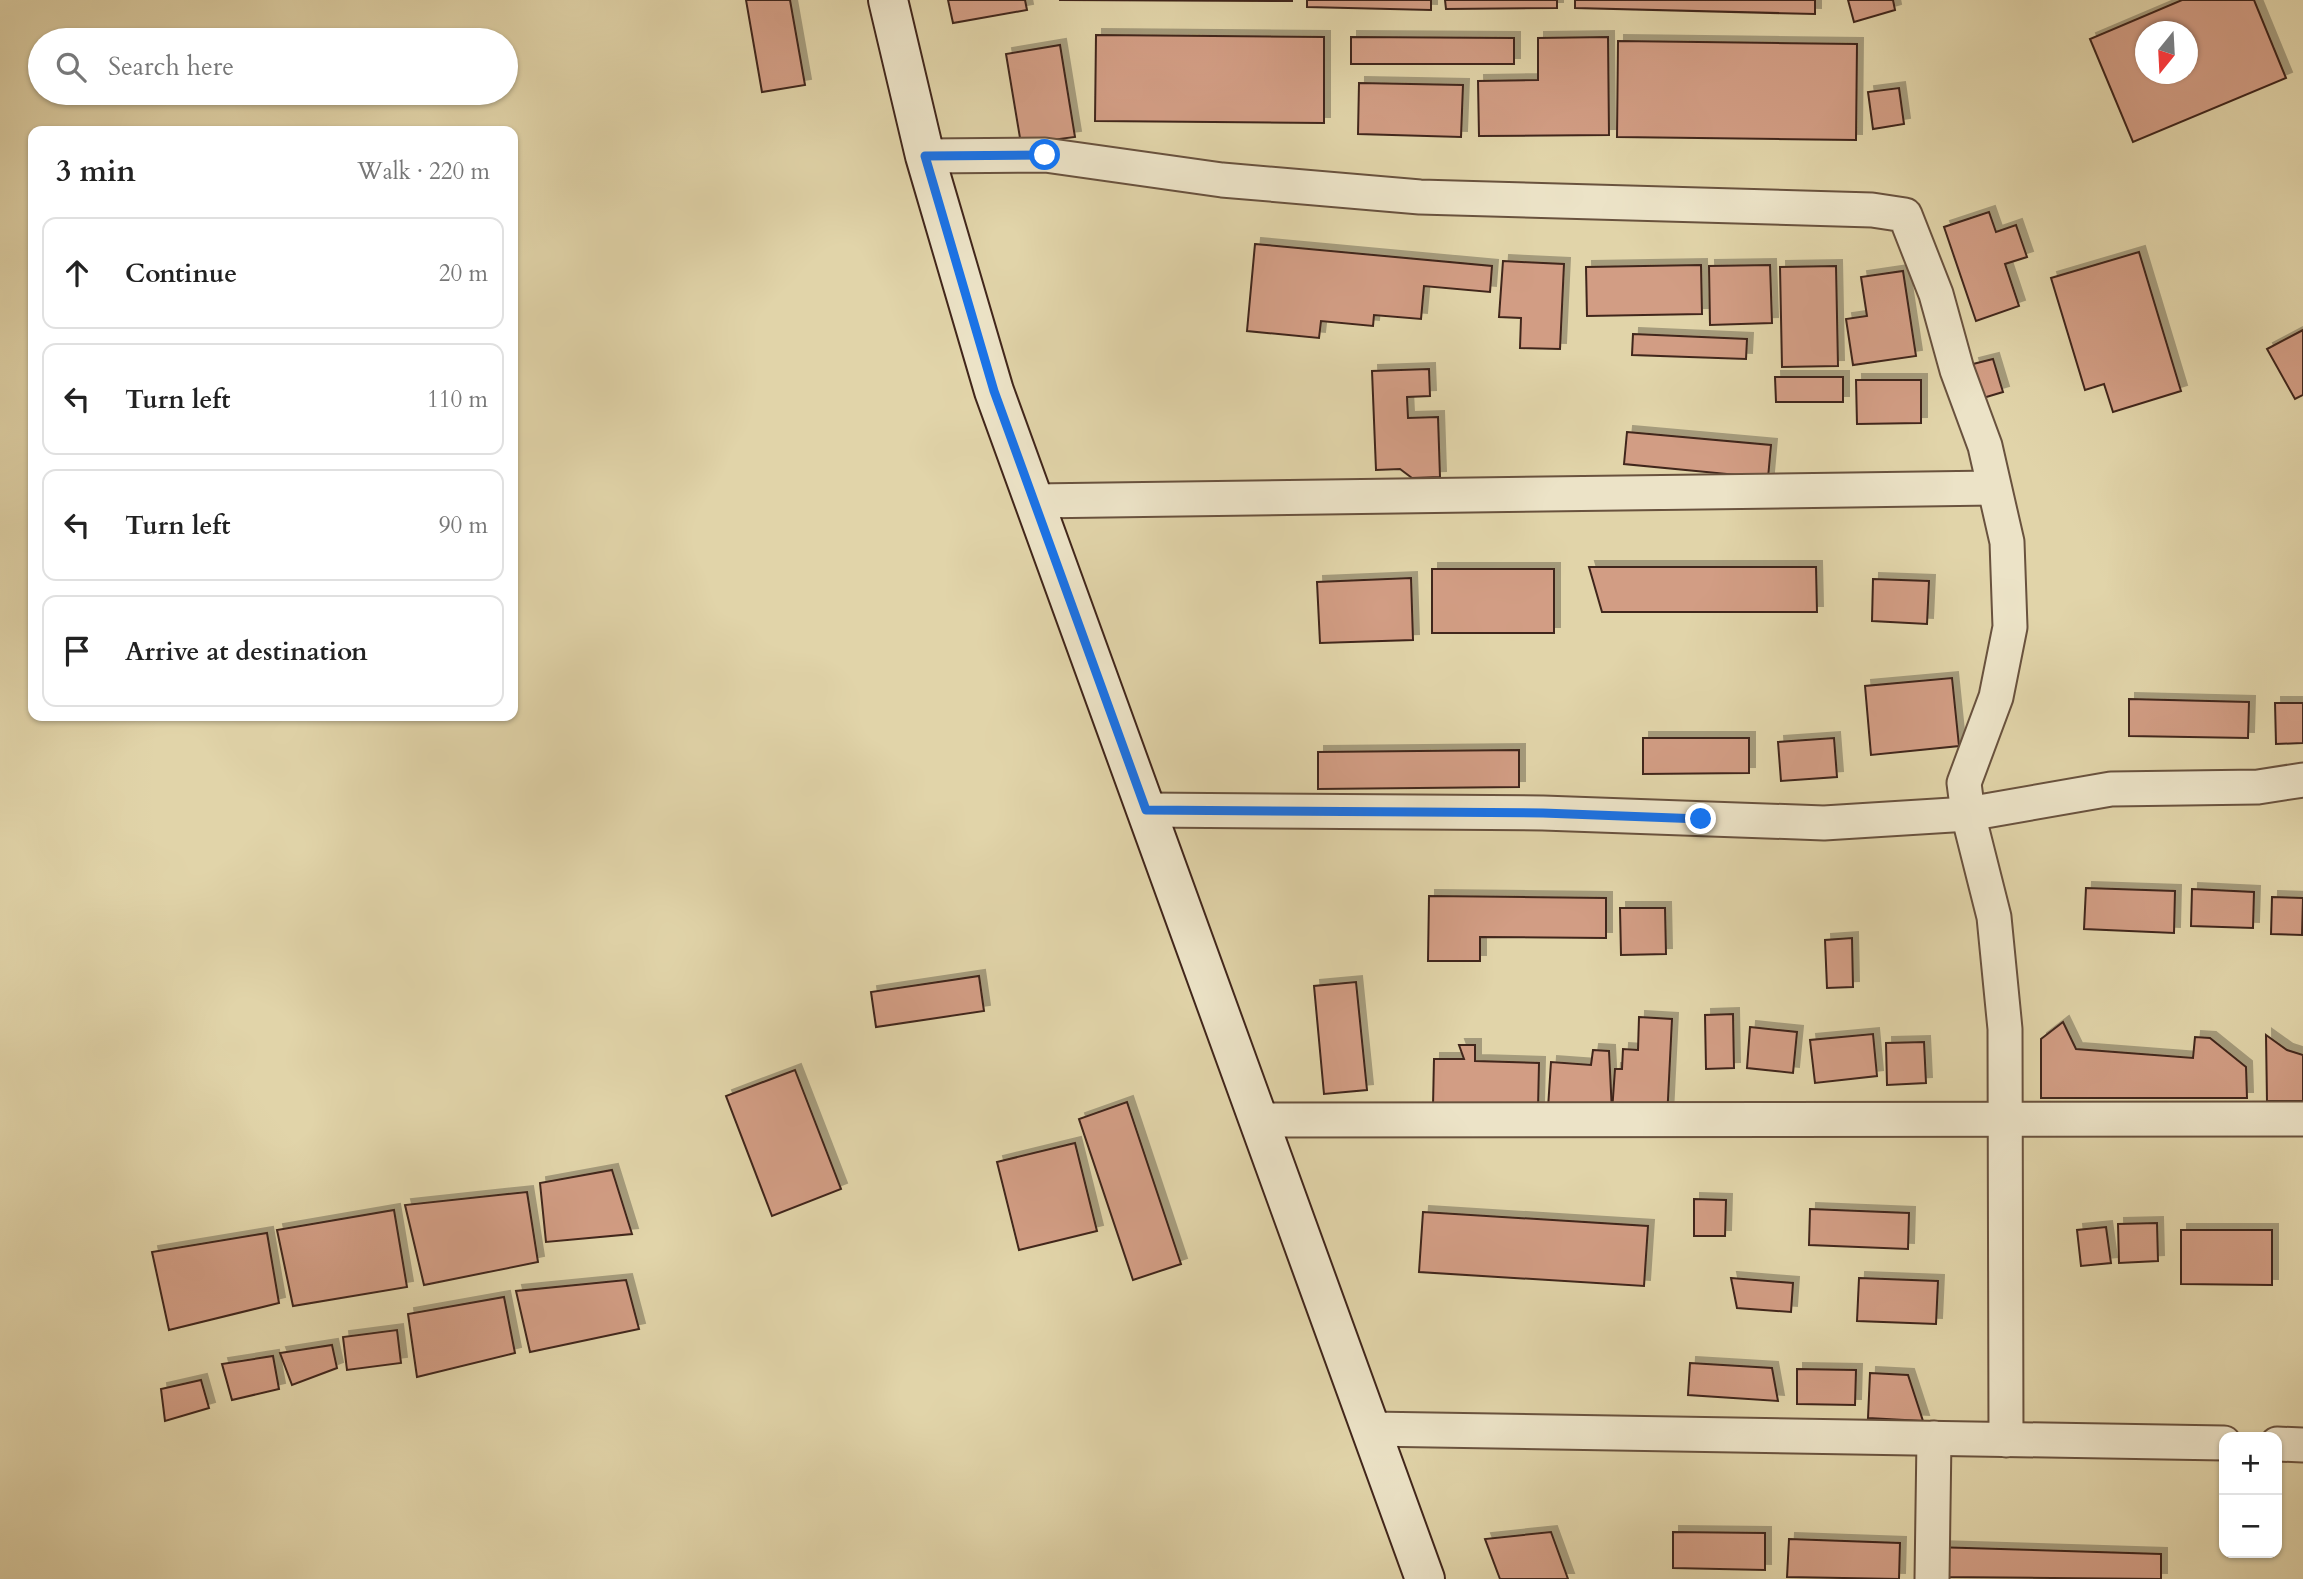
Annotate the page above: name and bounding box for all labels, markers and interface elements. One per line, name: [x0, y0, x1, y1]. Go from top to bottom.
north arrow: [2135, 21, 2198, 84]
search box: [28, 28, 518, 105]
icon: search: [52, 48, 90, 86]
text: Search here: [108, 49, 234, 84]
route start: [1029, 139, 1060, 170]
text: 3 min: [56, 151, 136, 192]
text: Walk · 220 m: [357, 156, 490, 187]
icon: ahead: [58, 254, 96, 292]
text: Continue: [125, 256, 237, 291]
text: 20 m: [439, 258, 488, 289]
icon: left: [58, 380, 96, 418]
text: Turn left: [125, 382, 230, 417]
text: 110 m: [427, 384, 488, 415]
icon: left: [58, 506, 96, 544]
text: Turn left: [125, 508, 230, 543]
text: 90 m: [439, 510, 488, 541]
icon: arrive: [58, 632, 96, 670]
text: Arrive at destination: [125, 634, 368, 669]
route end: [1685, 803, 1716, 834]
map controls: [2219, 1432, 2282, 1558]
button: +: [2219, 1432, 2282, 1495]
button: −: [2219, 1495, 2282, 1558]

